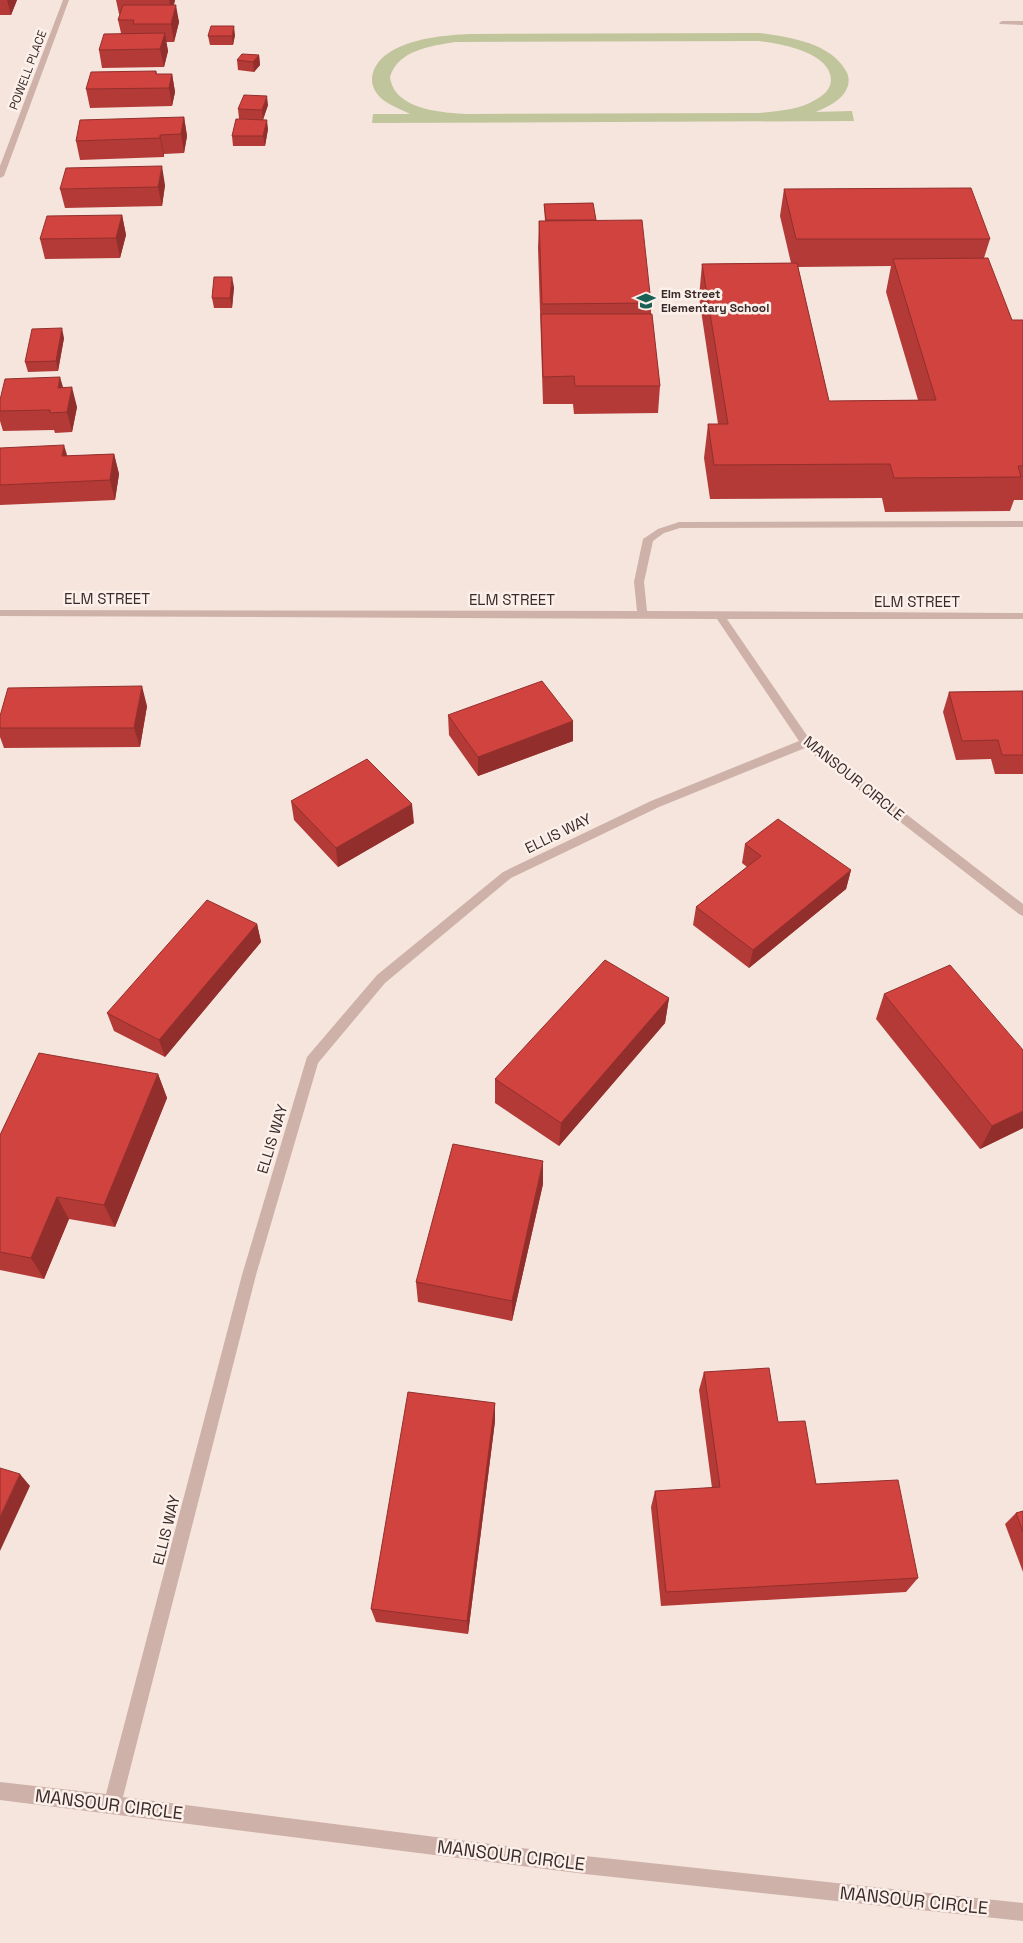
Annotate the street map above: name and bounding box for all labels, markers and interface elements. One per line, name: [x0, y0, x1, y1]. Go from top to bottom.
street label: POWELL PLACE: [5, 28, 51, 112]
place label: Elm Street Elementary School: [661, 286, 769, 316]
school or university icon: Elm Street Elementary School: [635, 290, 657, 312]
street label: ELM STREET: [64, 589, 150, 608]
street label: ELM STREET: [469, 590, 555, 609]
street label: ELM STREET: [874, 592, 960, 611]
street label: MANSOUR CIRCLE: [800, 732, 908, 824]
street label: ELLIS WAY: [522, 809, 594, 857]
street label: ELLIS WAY: [252, 1102, 292, 1176]
street label: ELLIS WAY: [148, 1493, 184, 1567]
street label: MANSOUR CIRCLE: [34, 1784, 184, 1824]
street label: MANSOUR CIRCLE: [436, 1835, 586, 1875]
street label: MANSOUR CIRCLE: [839, 1881, 989, 1919]

